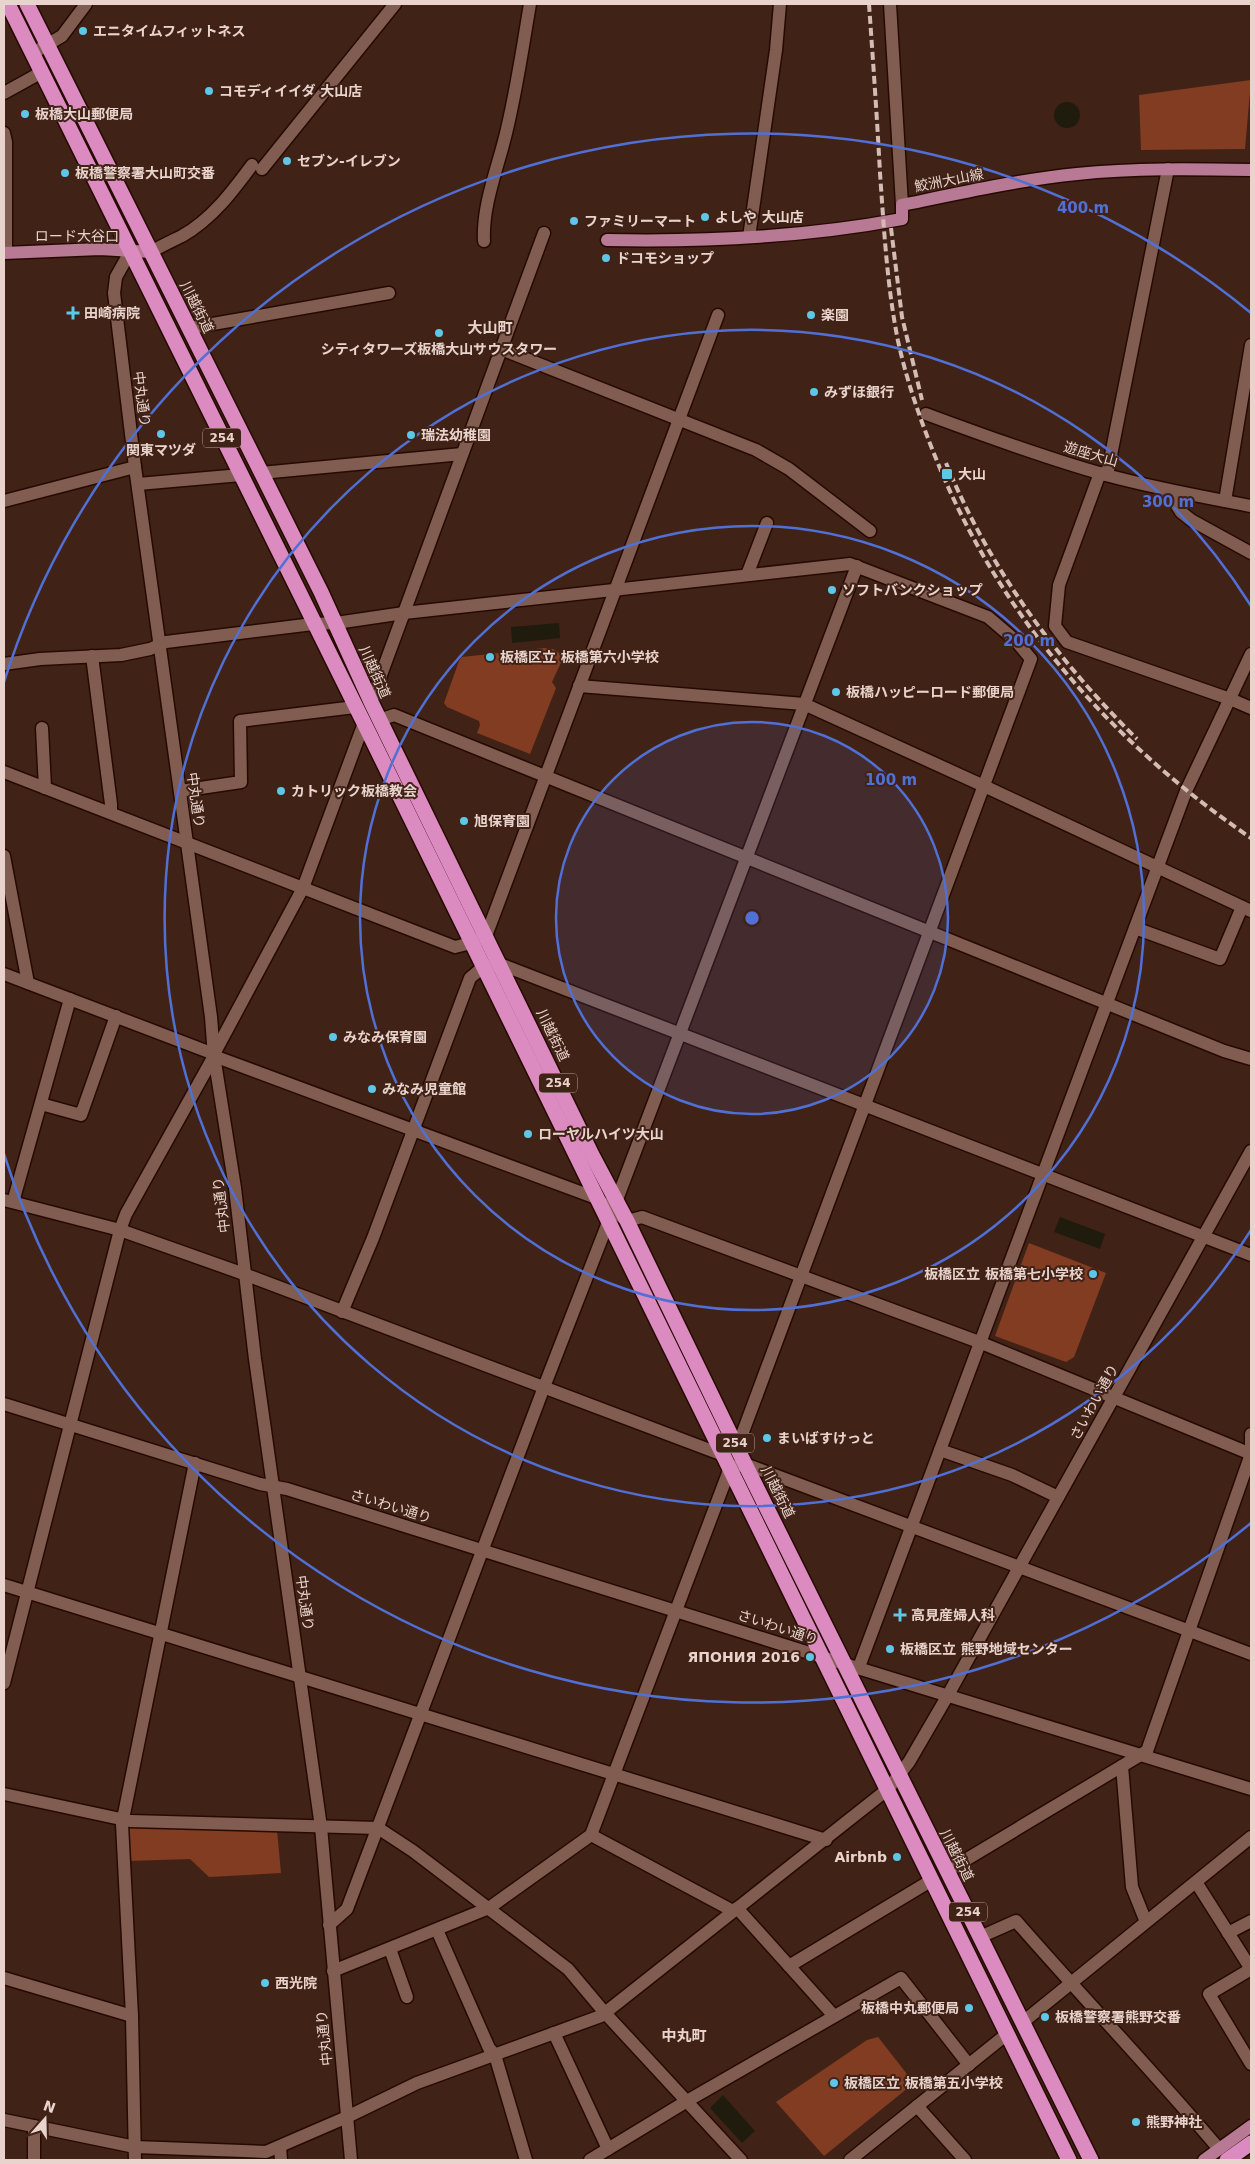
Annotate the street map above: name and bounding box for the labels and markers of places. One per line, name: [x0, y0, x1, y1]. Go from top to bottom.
place label: エニタイムフィットネス: [93, 23, 246, 39]
marker: エニタイムフィットネス: [77, 25, 89, 37]
place label: コモディイイダ 大山店: [219, 83, 362, 99]
marker: コモディイイダ 大山店: [203, 85, 215, 97]
place label: 板橋大山郵便局: [35, 106, 133, 122]
marker: 板橋大山郵便局: [19, 108, 31, 120]
place label: セブン-イレブン: [297, 153, 401, 169]
marker: セブン-イレブン: [281, 155, 293, 167]
place label: 板橋警察署大山町交番: [75, 165, 215, 181]
marker: 板橋警察署大山町交番: [59, 167, 71, 179]
place label: よしや 大山店: [715, 209, 804, 225]
marker: よしや 大山店: [699, 211, 711, 223]
place label: ファミリーマート: [584, 213, 696, 229]
marker: ファミリーマート: [568, 215, 580, 227]
place label: ドコモショップ: [616, 250, 714, 266]
marker: ドコモショップ: [600, 252, 612, 264]
place label: 田崎病院: [84, 305, 140, 321]
marker: 田崎病院: [66, 306, 80, 320]
place label: 楽園: [821, 307, 849, 323]
marker: 楽園: [805, 309, 817, 321]
marker: シティタワーズ板橋大山サウスタワー: [433, 327, 445, 339]
place label: シティタワーズ板橋大山サウスタワー: [321, 341, 557, 357]
place label: みずほ銀行: [824, 384, 894, 400]
marker: みずほ銀行: [808, 386, 820, 398]
place label: 瑞法幼稚園: [421, 427, 491, 443]
marker: 関東マツダ: [155, 428, 167, 440]
marker: 瑞法幼稚園: [405, 429, 417, 441]
place label: 関東マツダ: [126, 442, 196, 458]
place label: 大山: [958, 466, 986, 482]
marker: 大山: [940, 467, 954, 481]
place label: ソフトバンクショップ: [842, 582, 983, 598]
marker: ソフトバンクショップ: [826, 584, 838, 596]
place label: 板橋区立 板橋第六小学校: [500, 649, 659, 665]
marker: 板橋区立 板橋第六小学校: [484, 651, 496, 663]
place label: 板橋ハッピーロード郵便局: [846, 684, 1014, 700]
marker: 板橋ハッピーロード郵便局: [830, 686, 842, 698]
place label: カトリック板橋教会: [291, 783, 417, 799]
marker: カトリック板橋教会: [275, 785, 287, 797]
place label: 旭保育園: [474, 813, 530, 829]
marker: 旭保育園: [458, 815, 470, 827]
centre of rings: [743, 909, 761, 927]
place label: みなみ保育園: [343, 1029, 427, 1045]
marker: みなみ保育園: [327, 1031, 339, 1043]
place label: みなみ児童館: [382, 1081, 466, 1097]
marker: みなみ児童館: [366, 1083, 378, 1095]
place label: ローヤルハイツ大山: [538, 1126, 664, 1142]
marker: ローヤルハイツ大山: [522, 1128, 534, 1140]
place label: 板橋区立 板橋第七小学校: [924, 1266, 1083, 1282]
marker: 板橋区立 板橋第七小学校: [1087, 1268, 1099, 1280]
place label: まいばすけっと: [777, 1430, 875, 1446]
marker: まいばすけっと: [761, 1432, 773, 1444]
place label: 高見産婦人科: [911, 1607, 995, 1623]
marker: 高見産婦人科: [893, 1608, 907, 1622]
place label: 板橋区立 熊野地域センター: [900, 1641, 1073, 1657]
marker: 板橋区立 熊野地域センター: [884, 1643, 896, 1655]
place label: ЯПОНИЯ 2016: [688, 1649, 800, 1665]
marker: ЯПОНИЯ 2016: [804, 1651, 816, 1663]
place label: Airbnb: [834, 1849, 887, 1865]
marker: Airbnb: [891, 1851, 903, 1863]
place label: 西光院: [275, 1975, 317, 1991]
marker: 西光院: [259, 1977, 271, 1989]
place label: 板橋中丸郵便局: [861, 2000, 959, 2016]
marker: 板橋中丸郵便局: [963, 2002, 975, 2014]
place label: 板橋警察署熊野交番: [1055, 2009, 1181, 2025]
marker: 板橋警察署熊野交番: [1039, 2011, 1051, 2023]
place label: 板橋区立 板橋第五小学校: [844, 2075, 1003, 2091]
marker: 板橋区立 板橋第五小学校: [828, 2077, 840, 2089]
place label: 熊野神社: [1146, 2114, 1202, 2130]
marker: 熊野神社: [1130, 2116, 1142, 2128]

